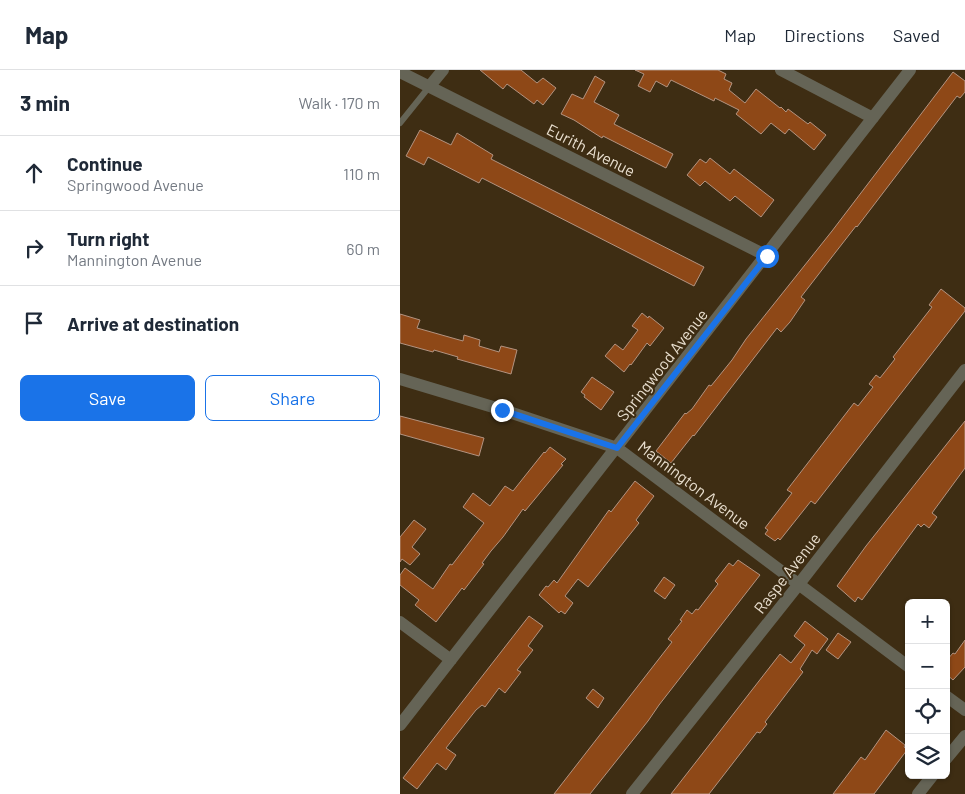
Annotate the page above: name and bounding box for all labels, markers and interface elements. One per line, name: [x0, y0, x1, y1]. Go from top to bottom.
text: Map: [25, 20, 68, 49]
text: Map: [724, 24, 756, 46]
text: Directions: [784, 24, 865, 46]
text: Saved: [893, 24, 940, 46]
text: 3 min: [20, 90, 70, 115]
text: Walk · 170 m: [298, 93, 380, 112]
street label: Eurith Avenue: [544, 119, 639, 180]
text: Continue: [67, 152, 143, 175]
icon: ahead: [20, 159, 48, 187]
text: 110 m: [343, 164, 380, 183]
text: Springwood Avenue: [67, 175, 204, 194]
text: Turn right: [67, 227, 149, 250]
icon: right: [20, 234, 48, 262]
text: 60 m: [346, 239, 380, 258]
route start: [756, 245, 779, 268]
text: Mannington Avenue: [67, 250, 202, 269]
street label: Springwood Avenue: [612, 305, 711, 424]
icon: arrive: [20, 309, 48, 337]
text: Arrive at destination: [67, 312, 239, 335]
button: Save: [20, 375, 195, 421]
button: Share: [205, 375, 380, 421]
route end: [491, 399, 514, 422]
street label: Mannington Avenue: [635, 436, 754, 533]
street label: Raspe Avenue: [749, 529, 824, 617]
map controls: [905, 599, 950, 779]
button: +: [905, 599, 950, 644]
button: −: [905, 644, 950, 689]
button: locate: [905, 689, 950, 734]
button: layers: [905, 734, 950, 779]

